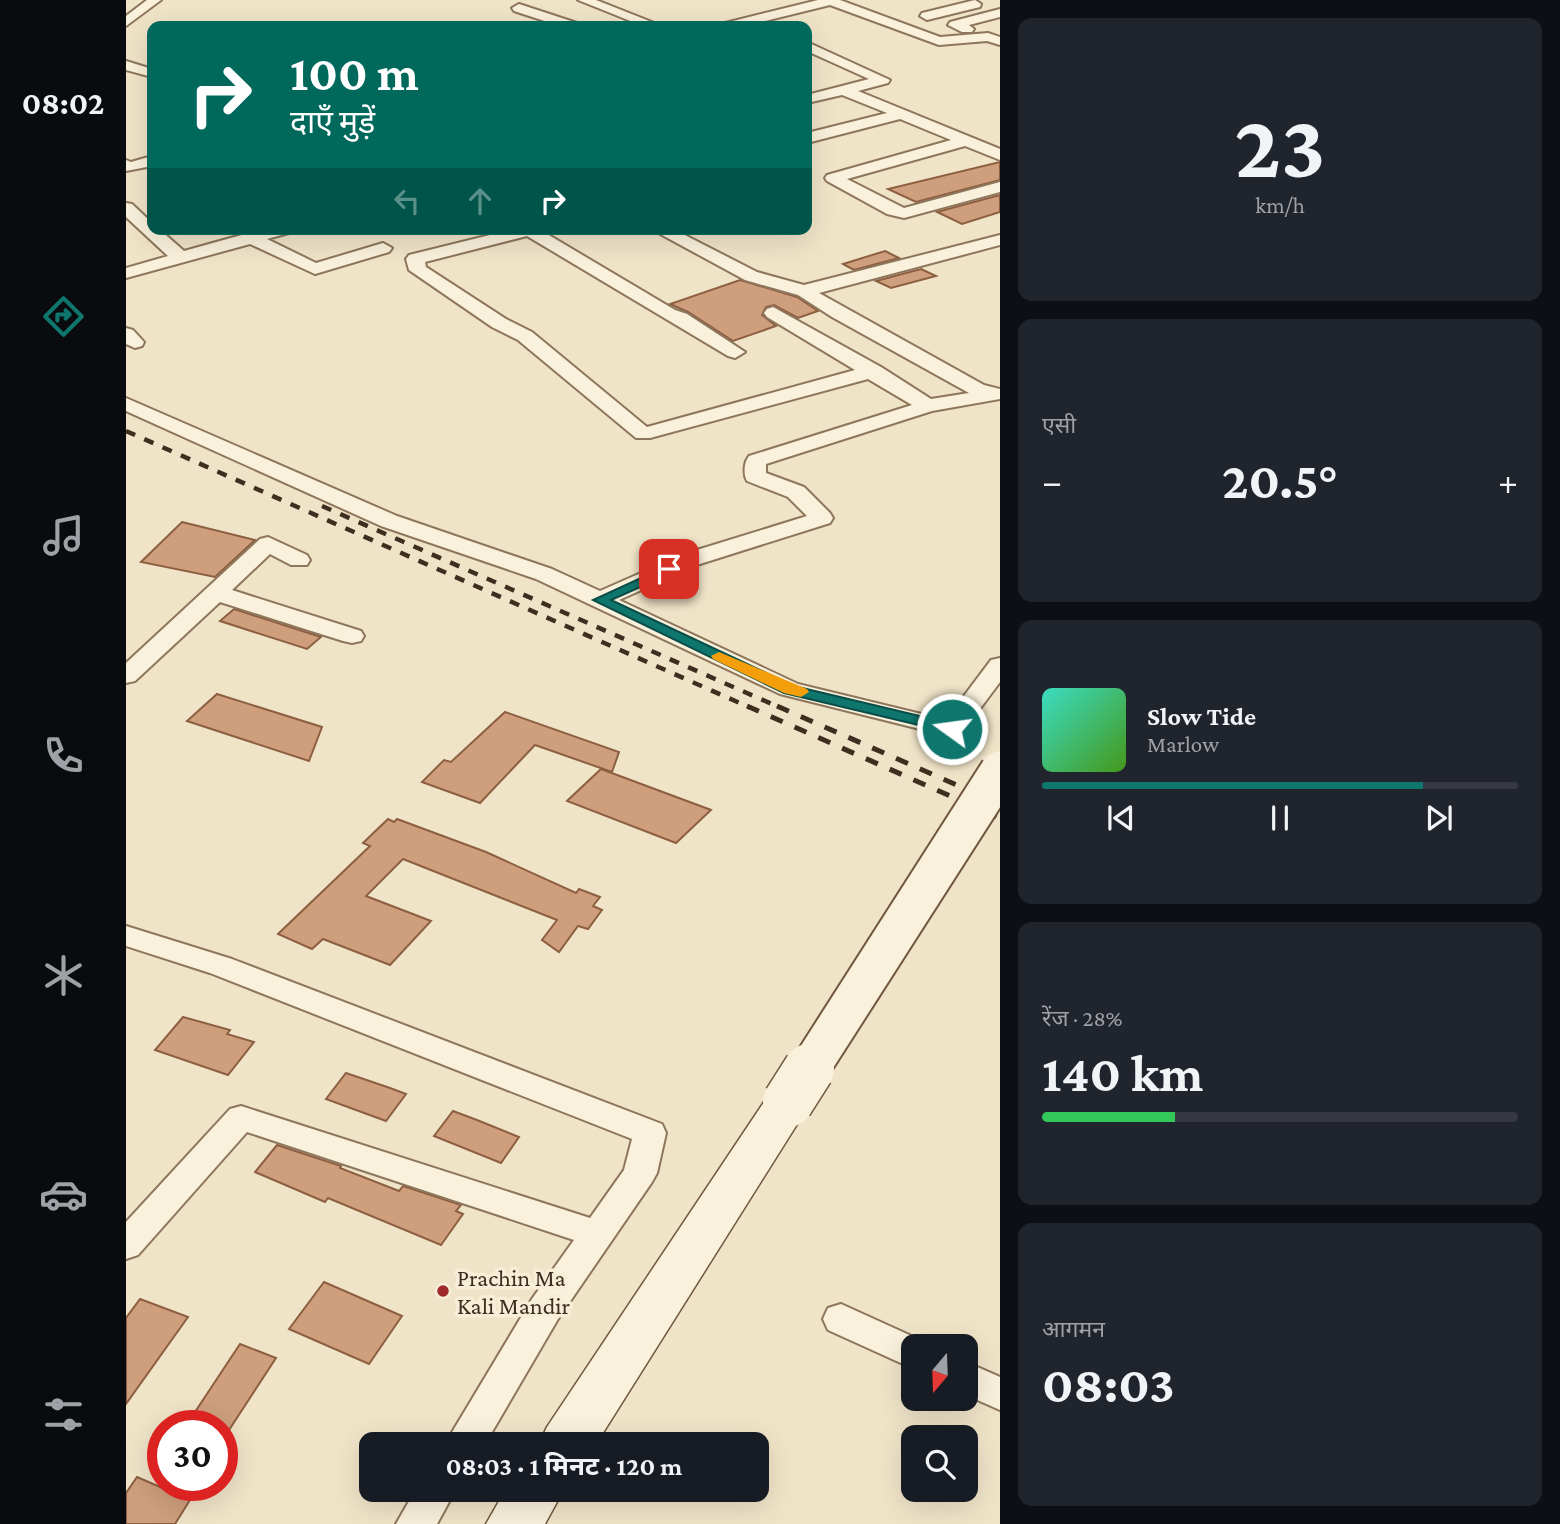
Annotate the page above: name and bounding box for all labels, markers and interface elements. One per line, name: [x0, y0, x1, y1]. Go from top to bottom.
text: 100 m: [290, 46, 419, 101]
icon: right: [175, 49, 266, 140]
text: 08:02: [22, 85, 104, 121]
text: 23: [1235, 95, 1325, 197]
text: दाएँ मुड़ें: [290, 104, 375, 140]
icon: left: [388, 182, 426, 220]
icon: ahead: [461, 182, 499, 220]
icon: right: [534, 182, 572, 220]
text: km/h: [1255, 192, 1305, 218]
icon: directions: [39, 292, 88, 341]
text: एसी: [1042, 412, 1076, 438]
text: 20.5°: [1222, 451, 1338, 509]
text: −: [1042, 460, 1062, 502]
text: +: [1498, 460, 1518, 502]
icon: music: [39, 511, 88, 560]
pin: [639, 539, 699, 599]
icon: arrive: [650, 550, 688, 588]
position arrow: [915, 692, 989, 766]
text: Slow Tide: [1147, 702, 1256, 731]
icon: phone: [39, 731, 88, 780]
text: Marlow: [1147, 731, 1219, 757]
icon: previous: [1102, 799, 1140, 837]
icon: pause: [1261, 799, 1299, 837]
icon: next: [1420, 799, 1458, 837]
icon: climate: [39, 951, 88, 1000]
text: रेंज · 28%: [1042, 1005, 1123, 1031]
text: 140 km: [1042, 1044, 1203, 1102]
icon: car: [39, 1170, 88, 1219]
place label: Prachin Ma Kali Mandir: [457, 1264, 571, 1319]
marker: Prachin Ma Kali Mandir: [435, 1283, 451, 1299]
text: आगमन: [1042, 1316, 1105, 1342]
north arrow: [901, 1334, 978, 1410]
map controls: [901, 1334, 978, 1502]
text: 08:03: [1042, 1355, 1175, 1413]
icon: filters: [39, 1390, 88, 1439]
speed limit sign: 30: [147, 1410, 238, 1501]
button: search: [901, 1425, 978, 1502]
text: 08:03 · 1 मिनट · 120 m: [446, 1452, 682, 1481]

